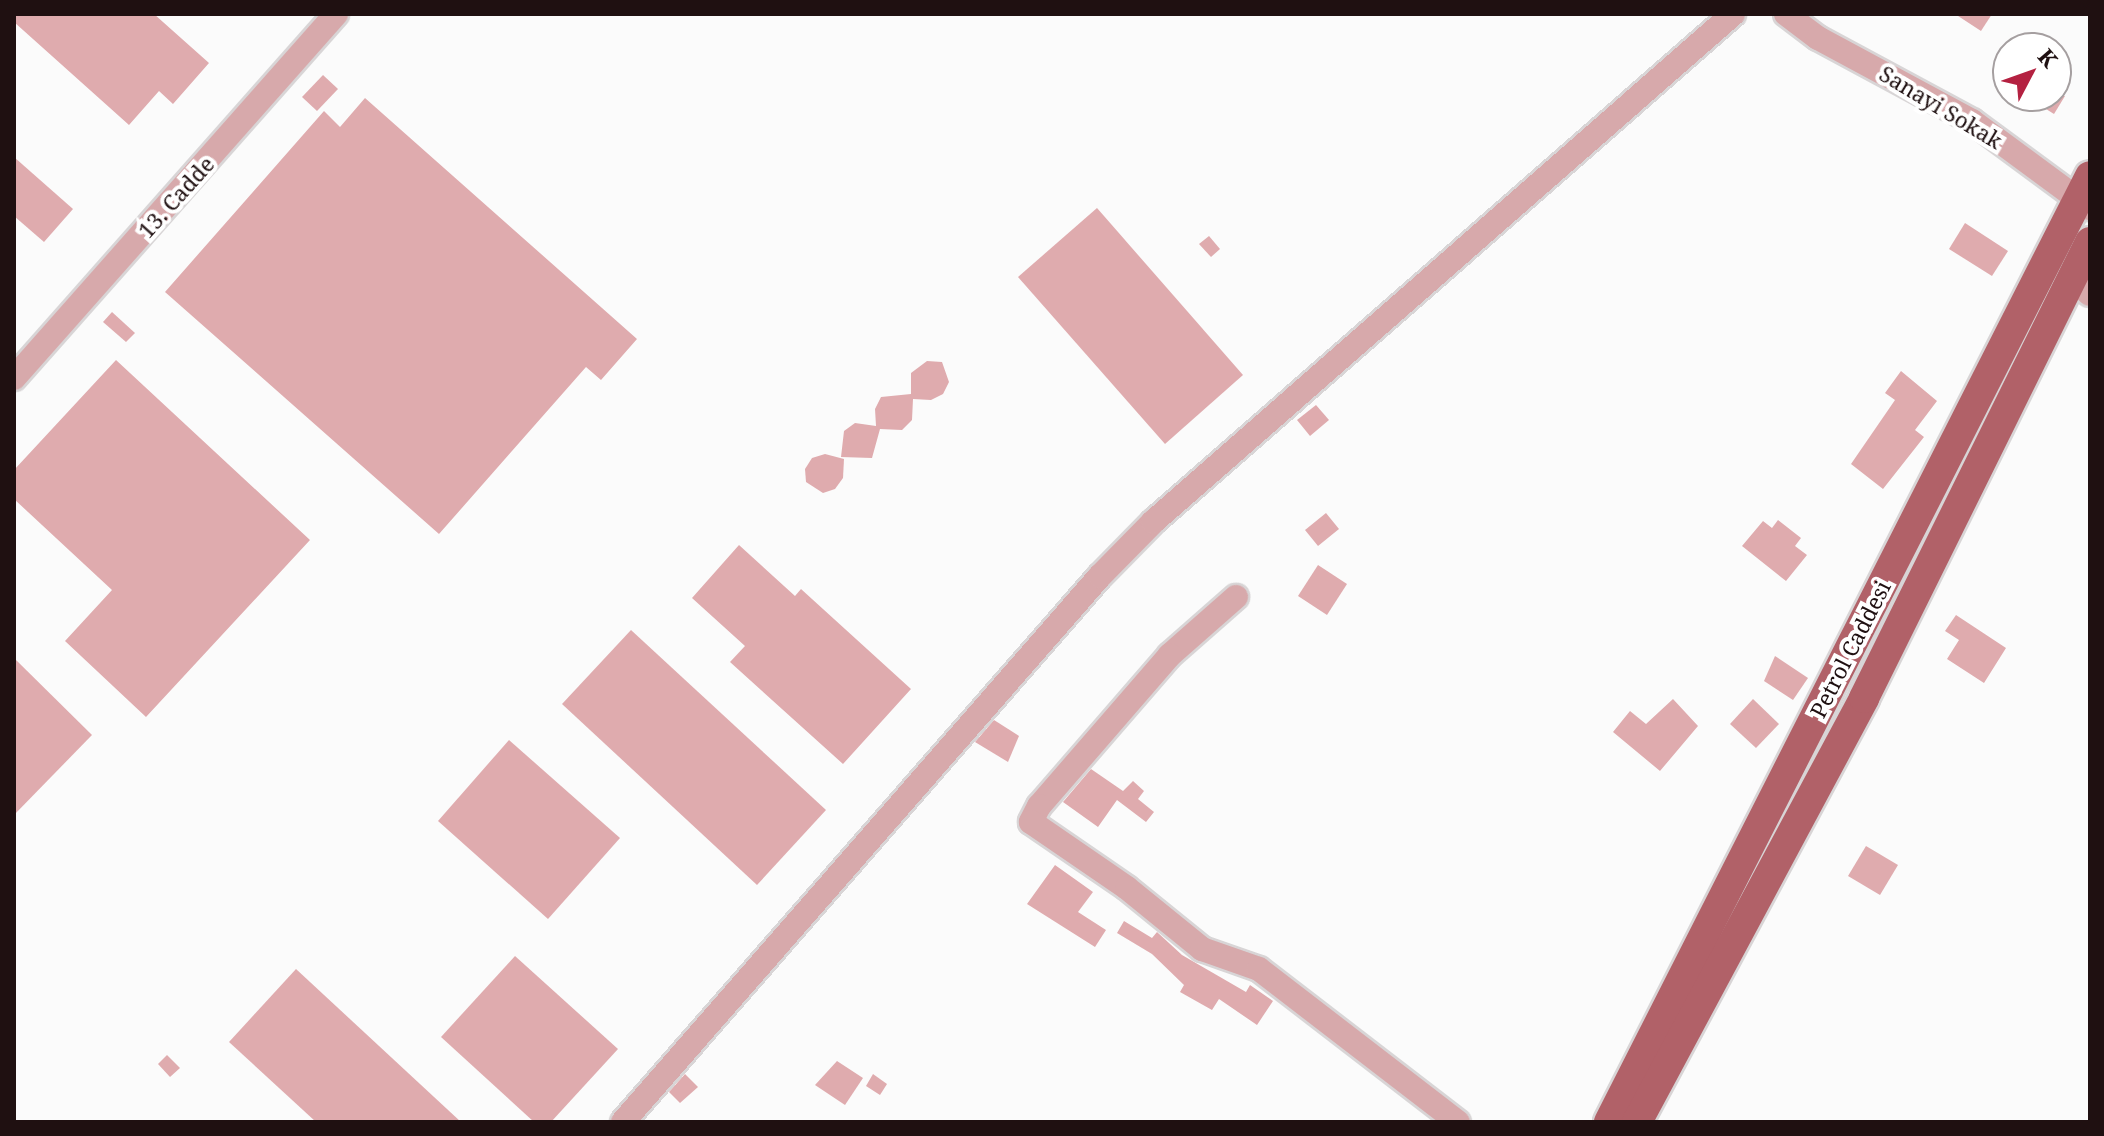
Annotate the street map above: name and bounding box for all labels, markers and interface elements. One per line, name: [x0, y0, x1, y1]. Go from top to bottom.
north arrow: [1992, 32, 2072, 112]
text: K: [2032, 42, 2065, 74]
street label: Sanayi Sokak: [1875, 60, 2007, 154]
street label: 13. Cadde: [133, 151, 219, 243]
street label: Petrol Caddesi: [1804, 576, 1896, 722]

